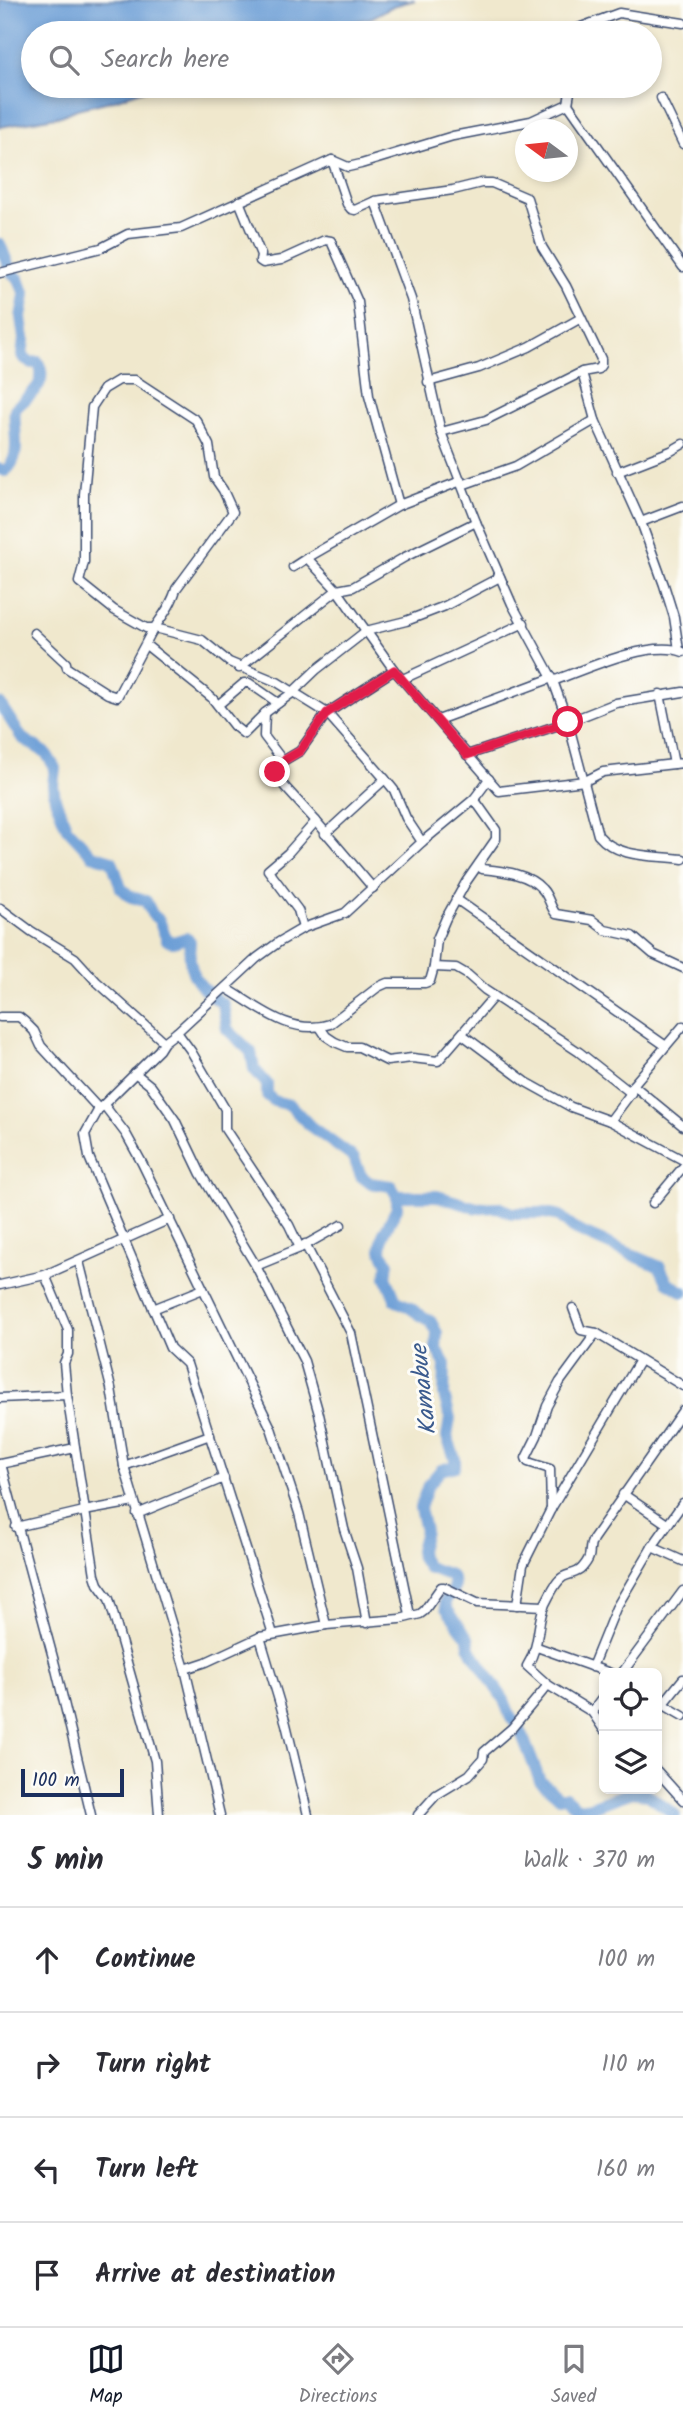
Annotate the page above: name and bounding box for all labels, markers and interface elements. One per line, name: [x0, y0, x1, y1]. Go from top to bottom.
search box: [21, 21, 662, 98]
text: Search here: [101, 39, 229, 81]
icon: search: [45, 41, 83, 79]
north arrow: [515, 119, 578, 182]
route start: [552, 706, 583, 737]
route end: [259, 756, 290, 787]
water label: Kamabue: [400, 1340, 449, 1437]
map controls: [599, 1668, 662, 1794]
button: locate: [599, 1668, 662, 1731]
button: layers: [599, 1731, 662, 1794]
scale bar: [21, 1766, 124, 1798]
text: 100 m: [32, 1766, 80, 1796]
text: 5 min: [28, 1837, 104, 1885]
text: Walk · 370 m: [523, 1843, 655, 1879]
text: Continue: [95, 1939, 196, 1981]
icon: ahead: [28, 1941, 66, 1979]
text: 100 m: [597, 1942, 655, 1978]
text: Turn right: [95, 2044, 211, 2086]
icon: right: [28, 2046, 66, 2084]
text: 110 m: [602, 2047, 655, 2083]
text: Turn left: [95, 2149, 198, 2191]
icon: left: [28, 2151, 66, 2189]
text: 160 m: [596, 2152, 655, 2188]
text: Arrive at destination: [95, 2254, 335, 2296]
icon: arrive: [28, 2256, 66, 2294]
tab: Map: [87, 2340, 125, 2412]
tab: Directions: [299, 2340, 377, 2412]
tab: Saved: [551, 2340, 596, 2412]

